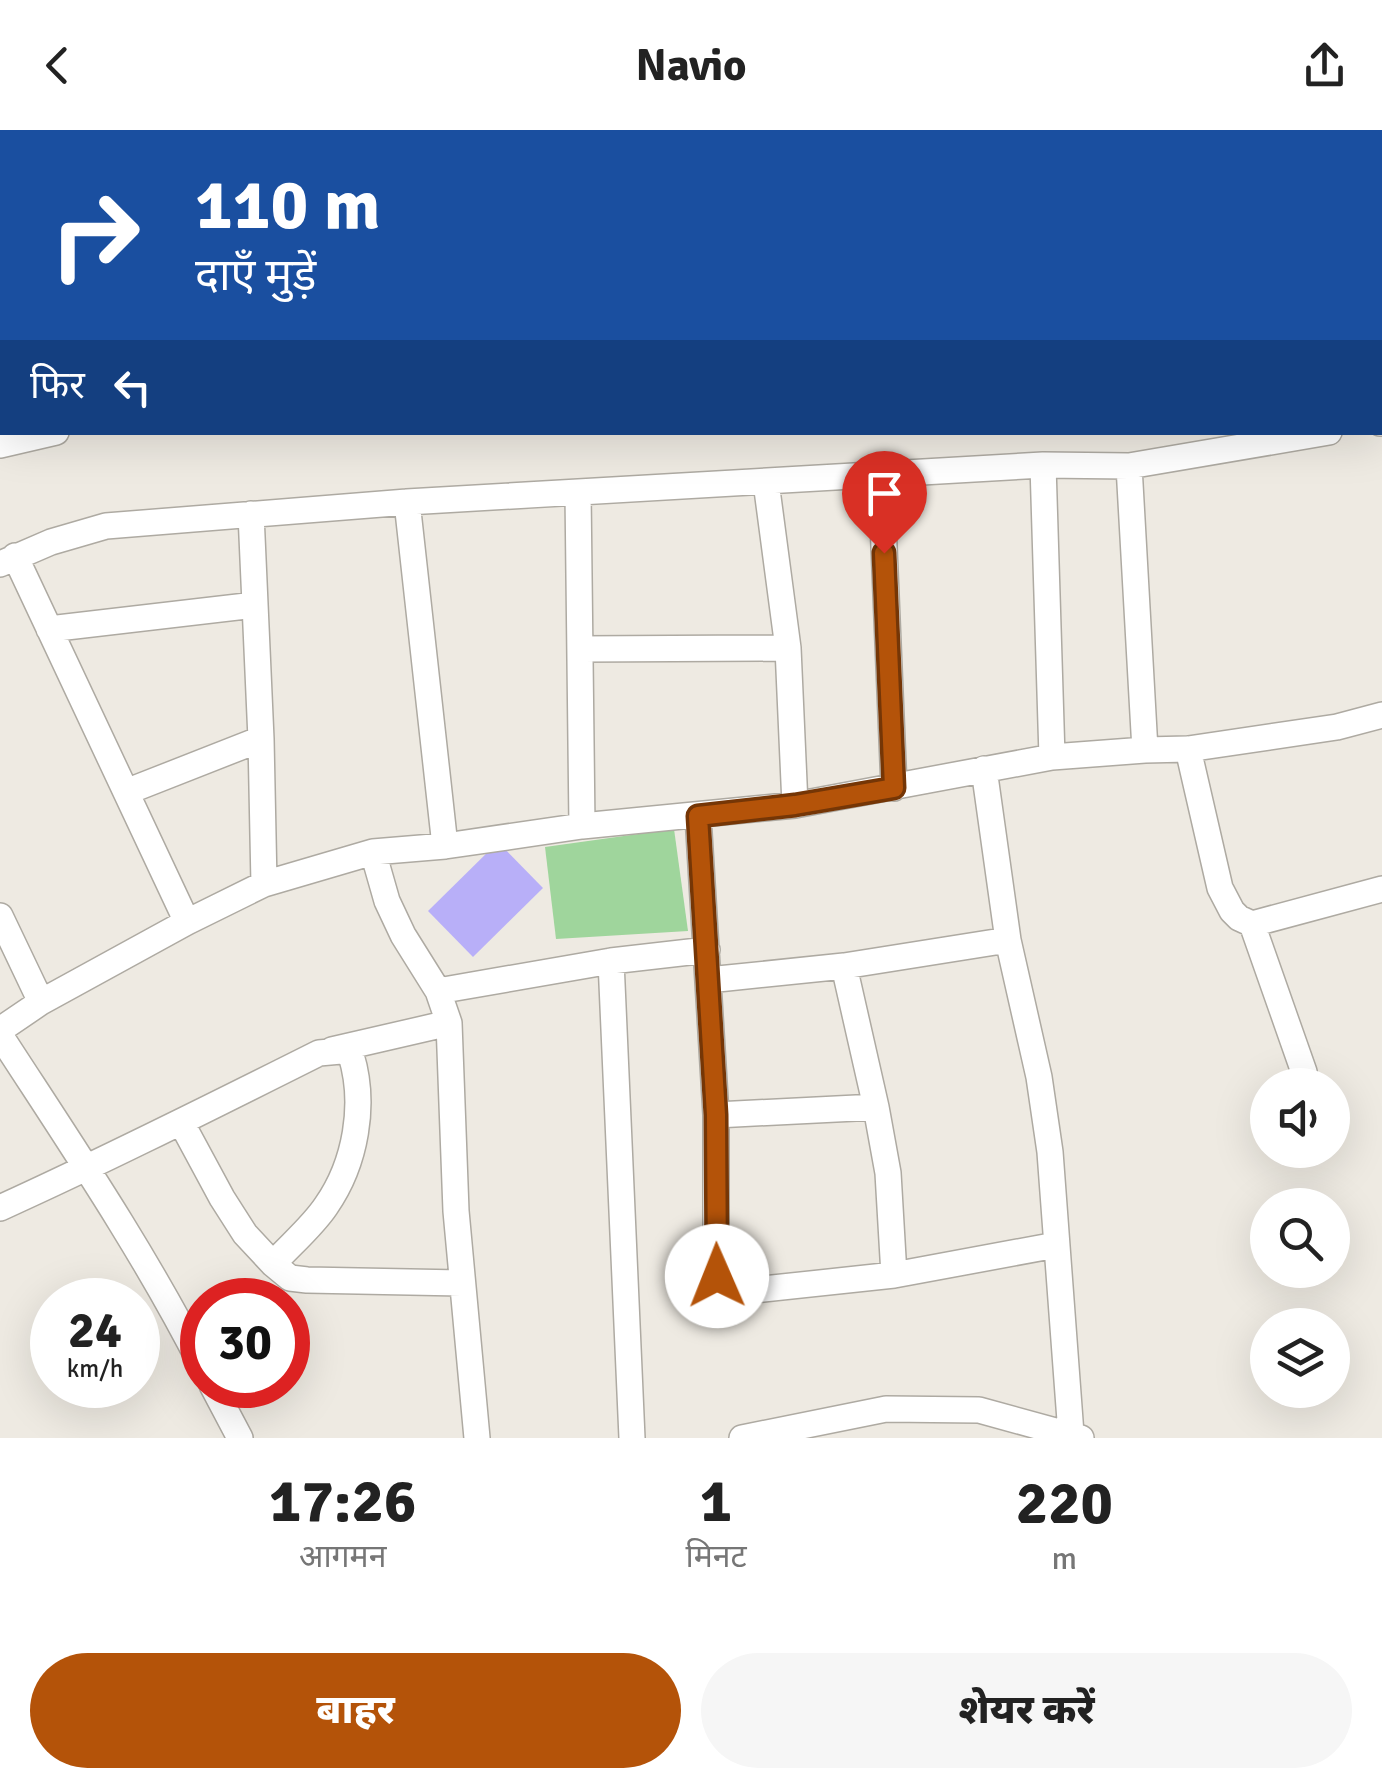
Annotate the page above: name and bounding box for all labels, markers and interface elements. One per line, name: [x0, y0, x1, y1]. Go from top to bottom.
icon: back: [30, 38, 85, 93]
text: Navio: [635, 38, 747, 93]
icon: share: [1297, 38, 1352, 93]
text: 110 m: [195, 162, 380, 248]
icon: right: [30, 170, 160, 300]
text: दाएँ मुड़ें: [195, 248, 316, 303]
icon: left: [105, 360, 160, 415]
text: फिर: [30, 362, 85, 409]
pin: [842, 451, 927, 554]
icon: arrive: [857, 466, 912, 521]
map controls: [1250, 1068, 1350, 1408]
button: sound: [1250, 1068, 1350, 1168]
button: search: [1250, 1188, 1350, 1288]
position arrow: [665, 1224, 769, 1328]
speed limit sign: 30: [180, 1278, 310, 1408]
text: 24: [68, 1300, 122, 1362]
button: layers: [1250, 1308, 1350, 1408]
text: km/h: [67, 1353, 123, 1384]
text: 17:26: [269, 1465, 416, 1539]
text: 1: [700, 1465, 732, 1539]
text: 220: [1016, 1467, 1113, 1541]
text: आगमन: [299, 1537, 387, 1576]
text: मिनट: [685, 1537, 747, 1576]
text: m: [1052, 1539, 1077, 1578]
button: बाहर: [30, 1653, 681, 1768]
button: शेयर करें: [701, 1653, 1352, 1768]

